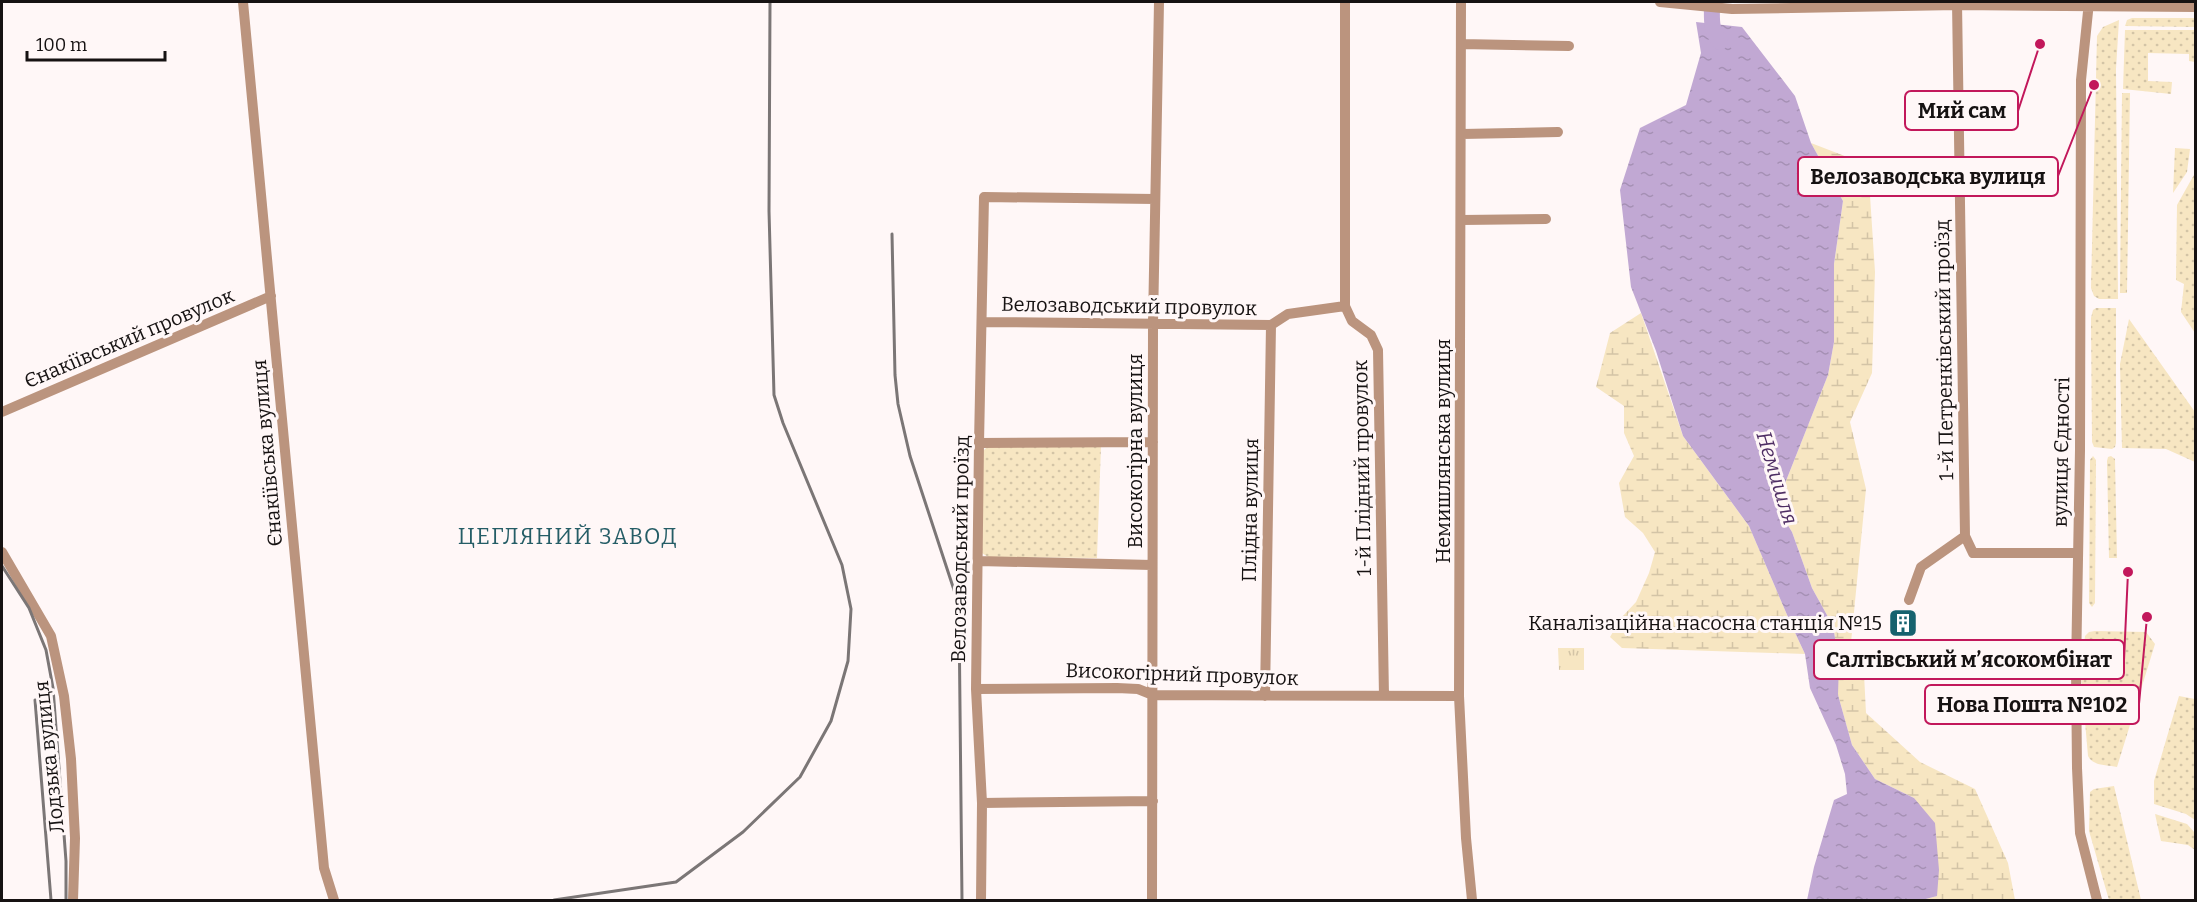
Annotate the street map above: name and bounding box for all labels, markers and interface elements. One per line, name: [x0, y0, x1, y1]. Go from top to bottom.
scale bar: [27, 24, 165, 62]
text: 100 m: [36, 34, 87, 56]
callout: Мий сам: [1905, 91, 2018, 130]
text: Мий сам: [1918, 98, 2006, 124]
callout: Велозаводська вулиця: [1798, 157, 2058, 196]
text: Велозаводська вулиця: [1810, 164, 2046, 190]
street label: 1-й Петренківський проїзд: [1930, 219, 1958, 481]
street label: Єнакіївський провулок: [21, 283, 238, 393]
street label: Велозаводський провулок: [1001, 292, 1257, 320]
street label: Немишлянська вулиця: [1431, 339, 1455, 563]
street label: Високогірна вулиця: [1123, 353, 1147, 549]
street label: Єнакіївська вулиця: [247, 359, 287, 547]
street label: 1-й Плідний провулок: [1348, 359, 1376, 576]
street label: вулиця Єдності: [2048, 377, 2074, 527]
water label: Немишля: [1750, 428, 1804, 528]
street label: Велозаводський проїзд: [946, 435, 974, 663]
street label: Плідна вулиця: [1237, 438, 1263, 582]
district label: ЦЕГЛЯНИЙ ЗАВОД: [458, 523, 678, 550]
building icon: Каналізаційна насосна станція №15: [1887, 607, 1919, 639]
place label: Каналізаційна насосна станція №15: [1528, 611, 1882, 635]
callout: Салтівський мʼясокомбінат: [1814, 640, 2124, 679]
text: Салтівський мʼясокомбінат: [1826, 647, 2112, 673]
street label: Високогірний провулок: [1065, 658, 1299, 690]
street label: Лодзька вулиця: [29, 680, 69, 834]
callout: Нова Пошта №102: [1925, 685, 2139, 724]
text: Нова Пошта №102: [1937, 692, 2127, 718]

